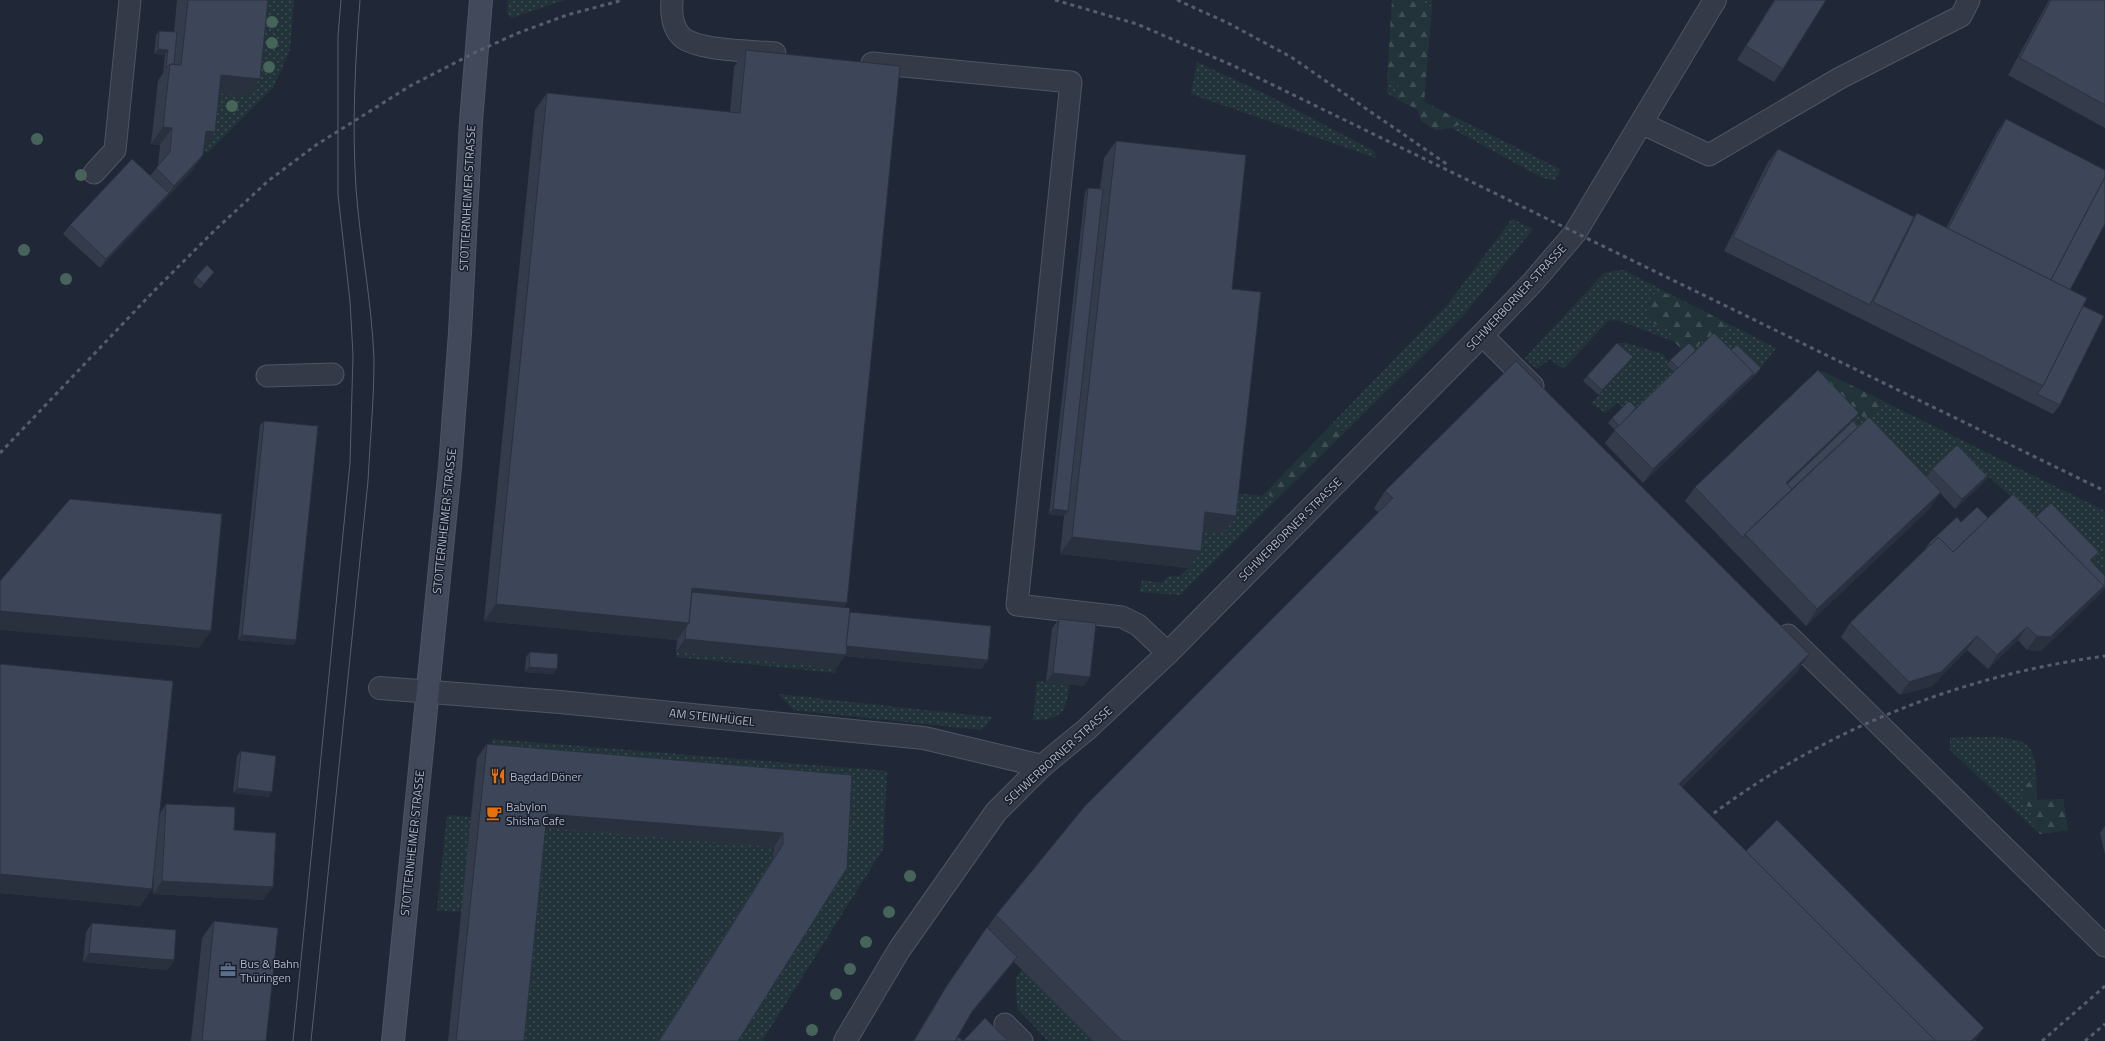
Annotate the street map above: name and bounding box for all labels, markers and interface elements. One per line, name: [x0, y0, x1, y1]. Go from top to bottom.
street label: STOTTERNHEIMER STRASSE: [454, 124, 480, 272]
street label: SCHWERBORNER STRASSE: [1461, 239, 1571, 355]
street label: STOTTERNHEIMER STRASSE: [427, 447, 461, 595]
street label: SCHWERBORNER STRASSE: [1234, 472, 1347, 585]
street label: SCHWERBORNER STRASSE: [1000, 701, 1117, 809]
street label: AM STEINHÜGEL: [668, 703, 756, 731]
restaurant icon: Bagdad Döner: [489, 767, 507, 785]
place label: Bagdad Döner: [510, 767, 582, 786]
street label: STOTTERNHEIMER STRASSE: [395, 769, 429, 917]
place label: Babylon Shisha Cafe: [506, 797, 565, 830]
cafe icon: Babylon Shisha Cafe: [485, 804, 503, 822]
place label: Bus & Bahn Thüringen: [240, 954, 299, 987]
office icon: Bus & Bahn Thüringen: [219, 961, 237, 979]

